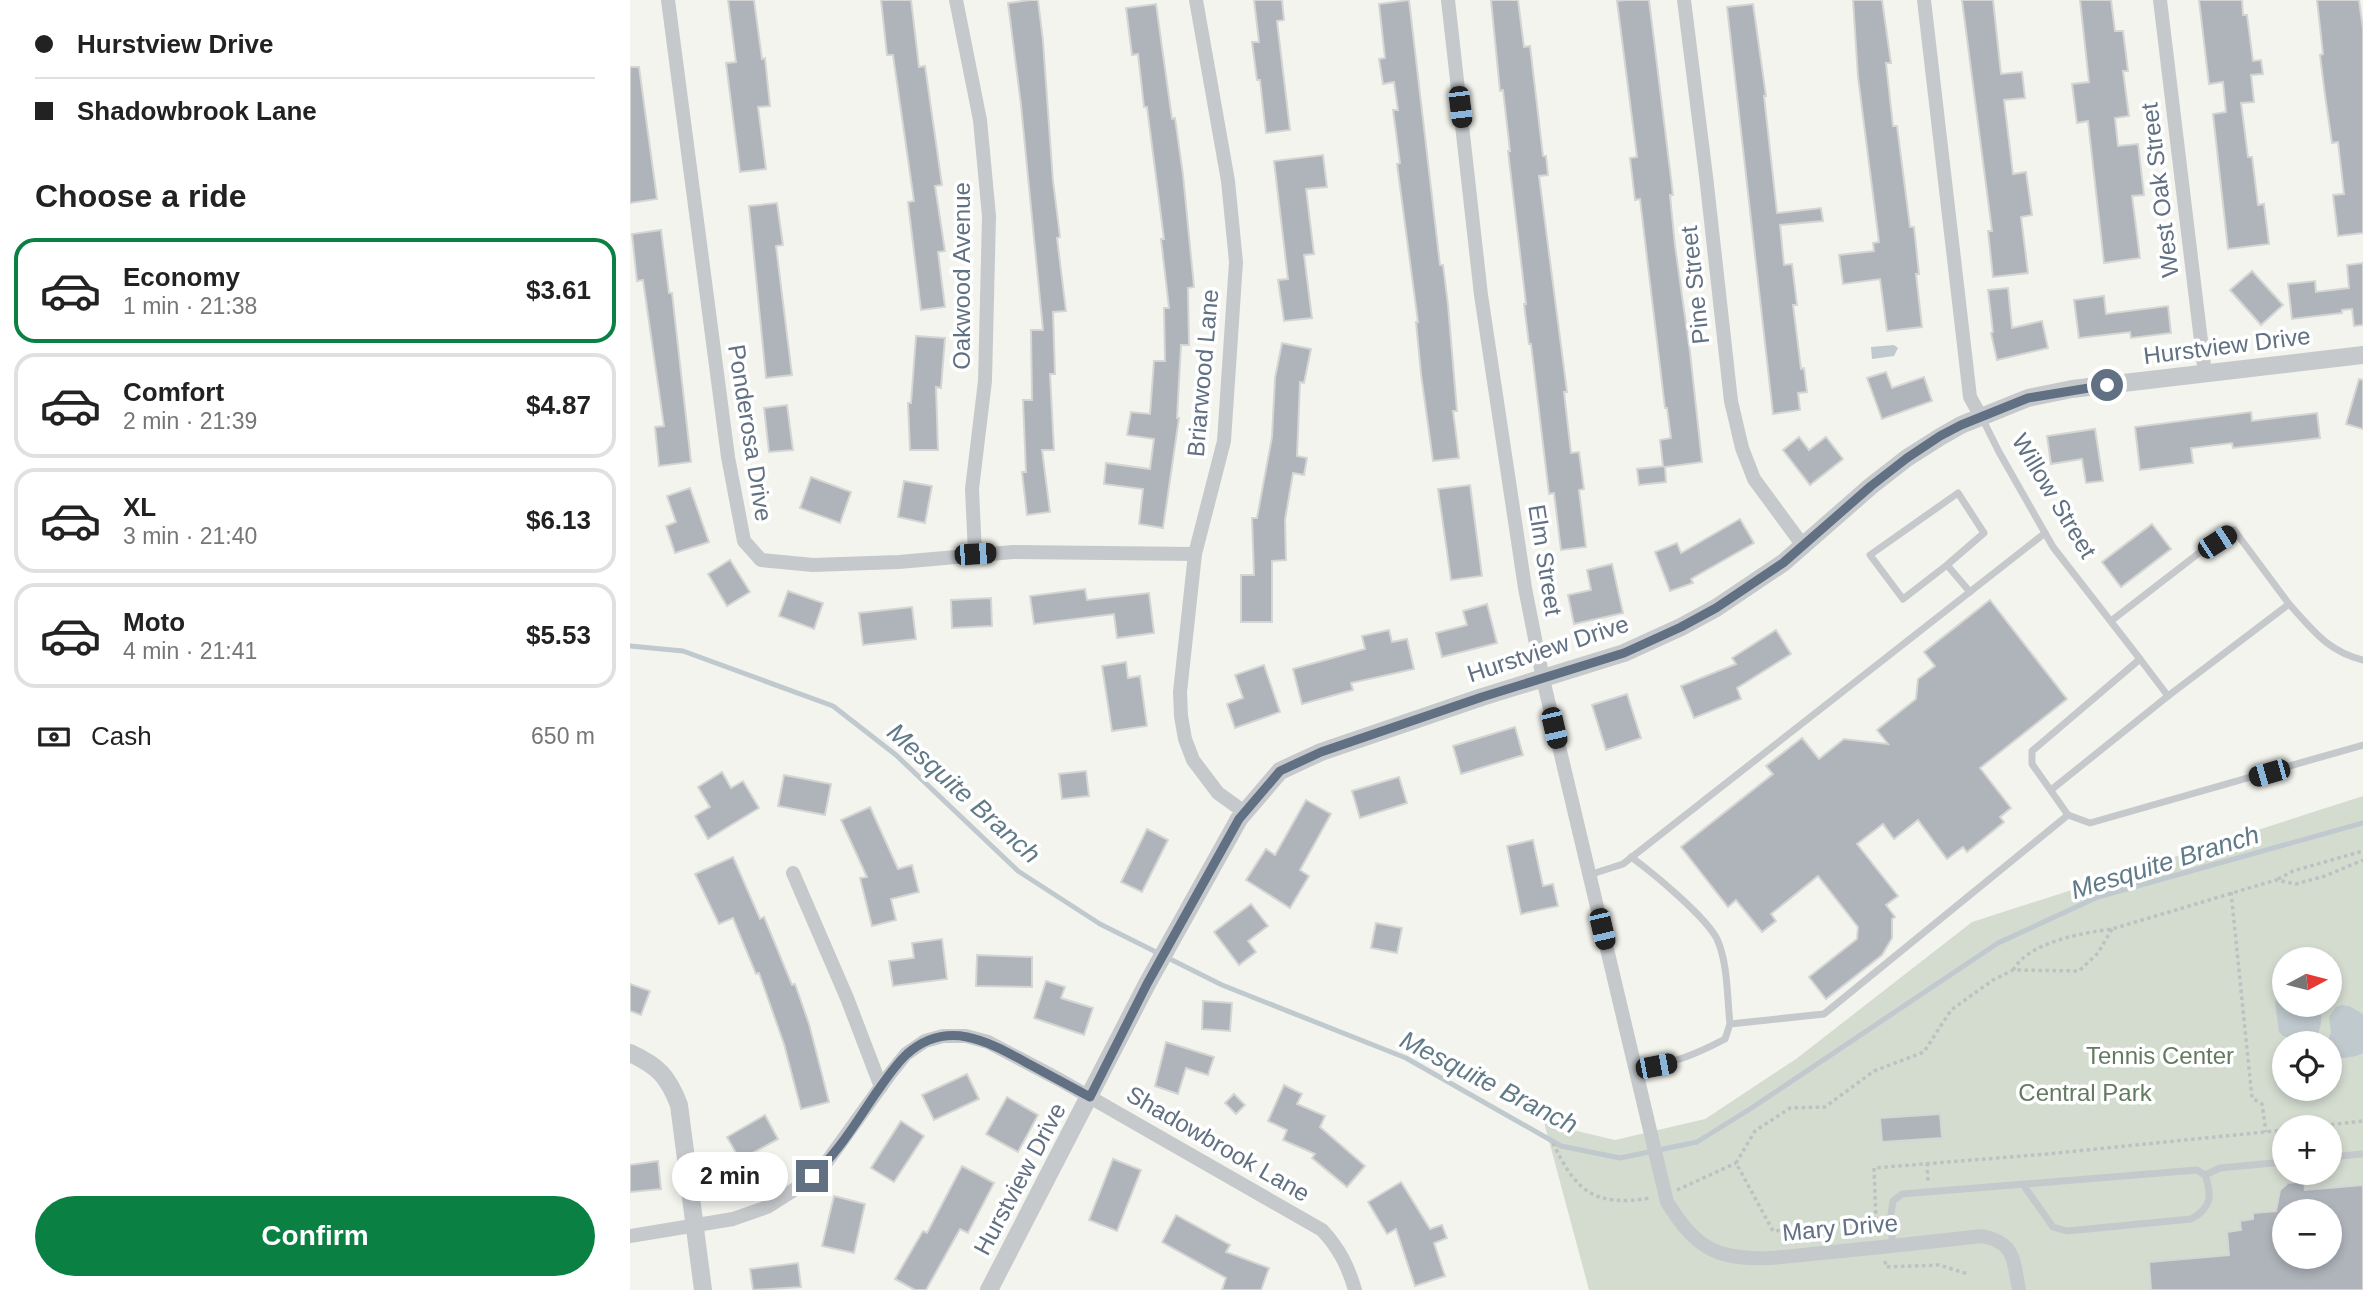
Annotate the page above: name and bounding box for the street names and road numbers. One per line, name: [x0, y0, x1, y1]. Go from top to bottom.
street label: West Oak Street: [2135, 101, 2184, 279]
street label: Oakwood Avenue: [948, 182, 975, 370]
street label: Pine Street: [1675, 224, 1714, 346]
street label: Briarwood Lane: [1182, 288, 1223, 458]
street label: Hurstview Drive: [2142, 322, 2312, 369]
street label: Ponderosa Drive: [723, 343, 778, 523]
street label: Willow Street: [2007, 429, 2102, 563]
street label: Elm Street: [1523, 502, 1568, 618]
street label: Hurstview Drive: [1464, 610, 1632, 687]
street label: Shadowbrook Lane: [1122, 1080, 1315, 1207]
street label: Hurstview Drive: [968, 1098, 1071, 1259]
street label: Mary Drive: [1781, 1209, 1899, 1246]

